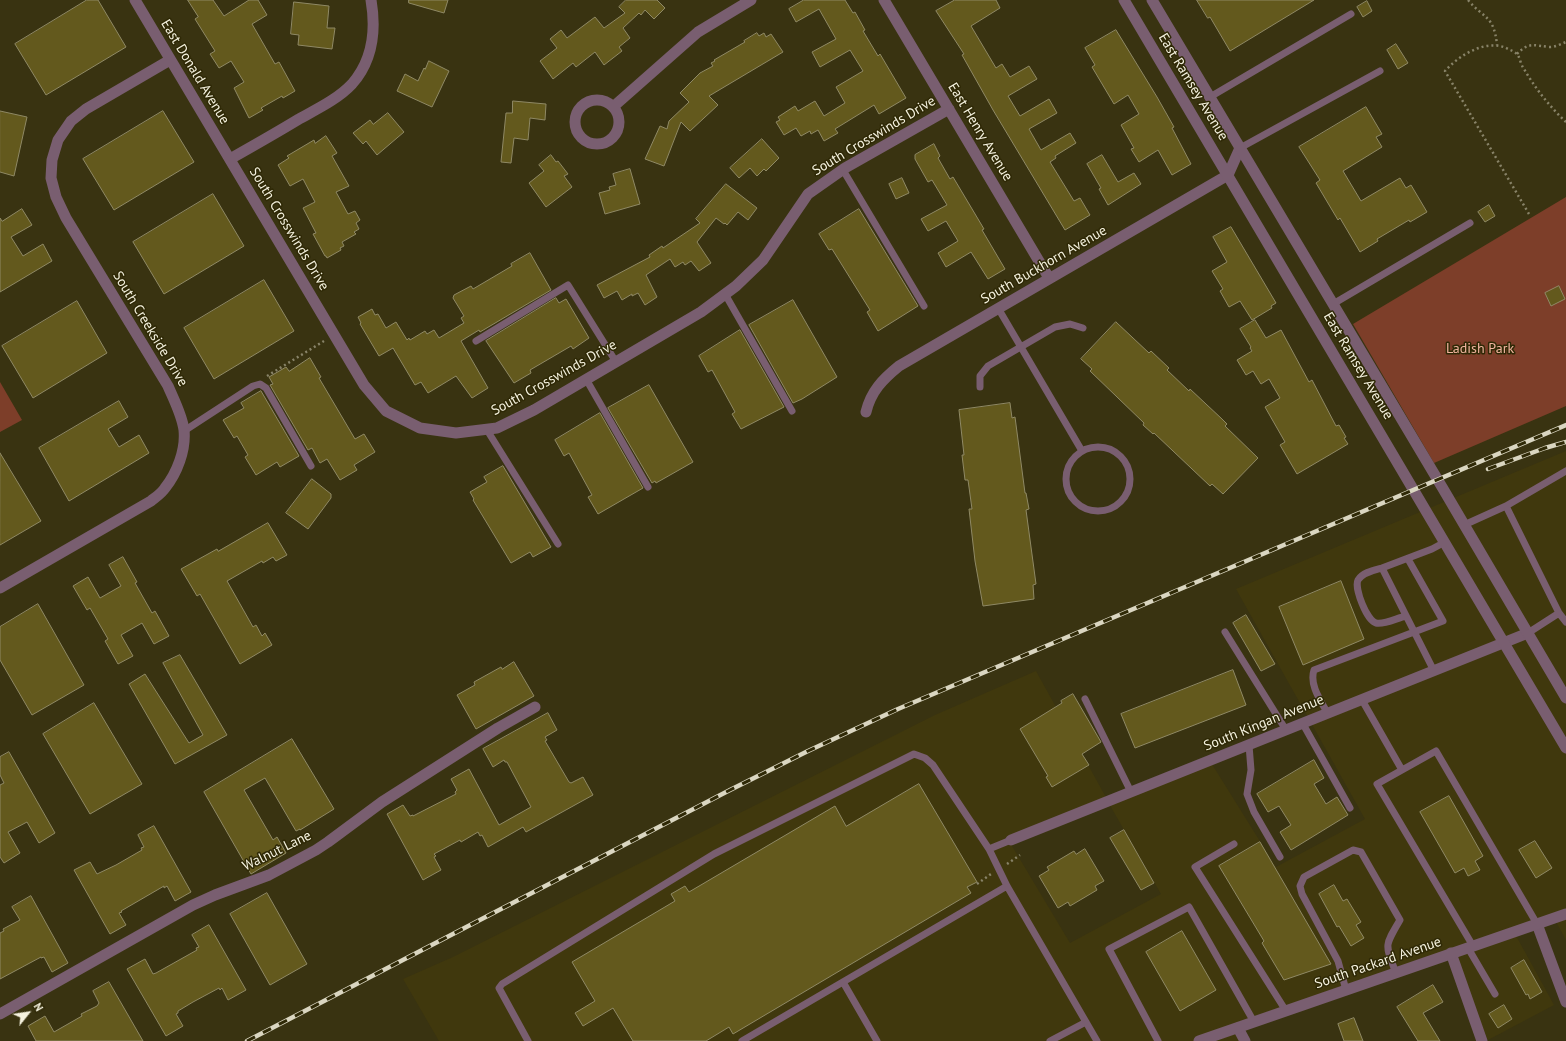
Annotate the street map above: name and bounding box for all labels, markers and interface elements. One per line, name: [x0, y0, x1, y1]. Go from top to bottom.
street label: East Donald Avenue: [157, 17, 233, 127]
street label: East Ramsey Avenue: [1154, 30, 1232, 144]
street label: East Henry Avenue: [944, 80, 1016, 184]
street label: South Crosswinds Drive: [809, 93, 939, 179]
street label: South Crosswinds Drive: [246, 164, 332, 294]
street label: South Buckhorn Avenue: [978, 222, 1110, 308]
street label: South Creekside Drive: [109, 268, 191, 390]
street label: East Ramsey Avenue: [1319, 309, 1397, 423]
street label: South Crosswinds Drive: [488, 337, 620, 419]
park label: Ladish Park: [1446, 341, 1514, 357]
street label: South Kingan Avenue: [1201, 691, 1327, 755]
street label: Walnut Lane: [240, 827, 314, 875]
street label: South Packard Avenue: [1313, 933, 1443, 993]
north arrow: [8, 993, 48, 1033]
text: N: [31, 1000, 46, 1014]

